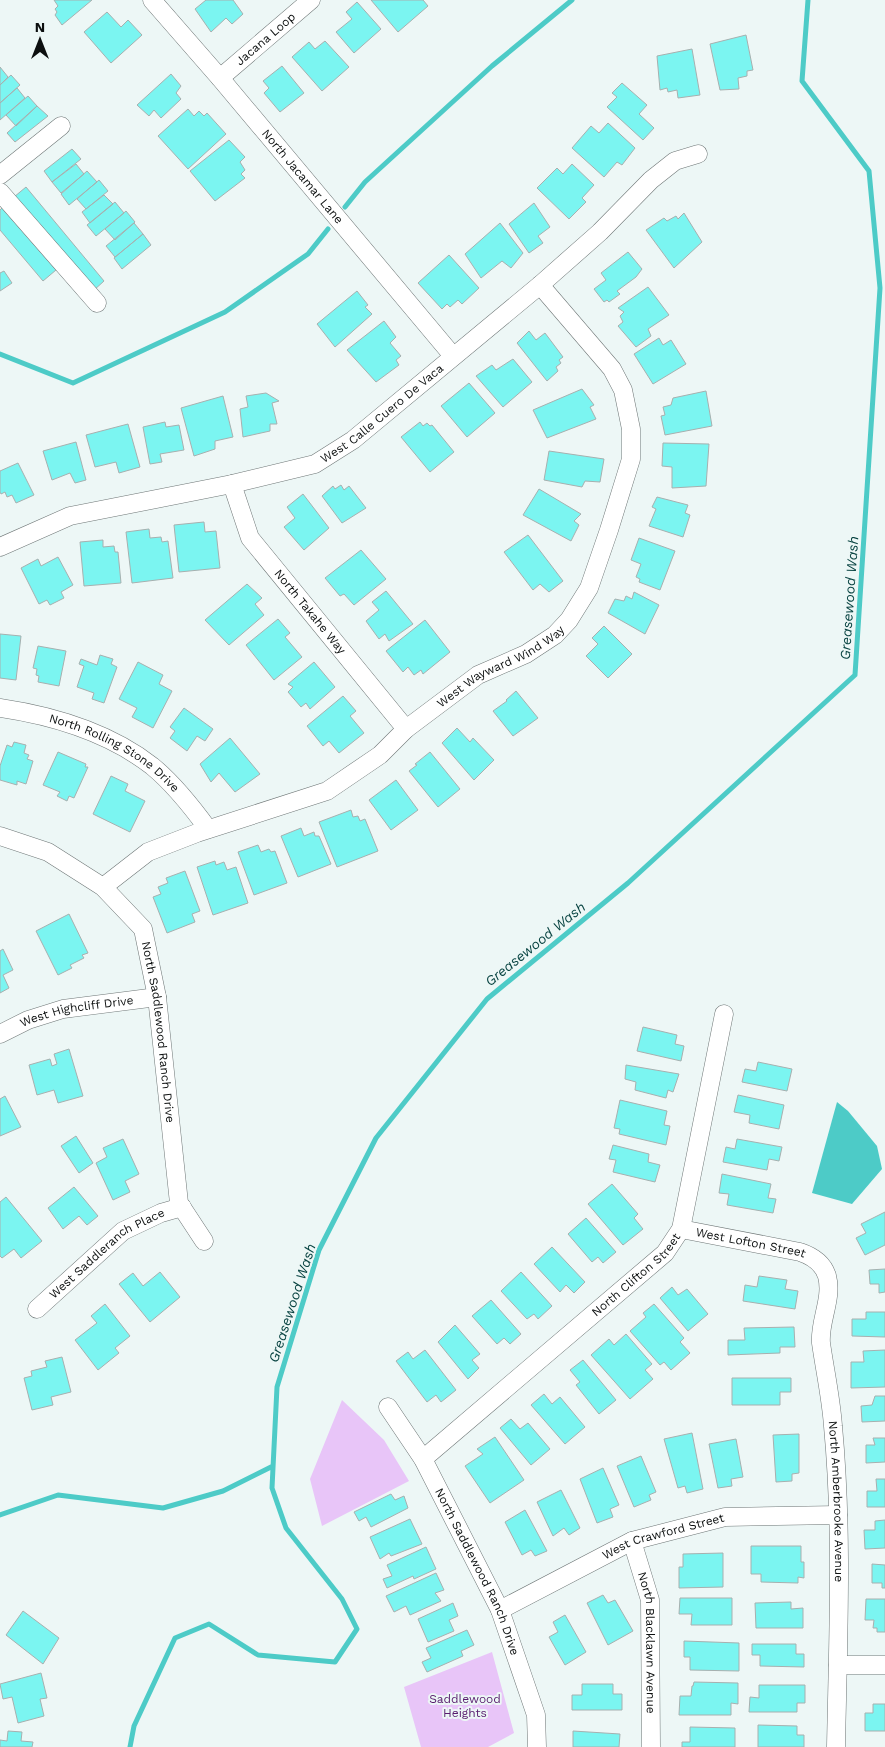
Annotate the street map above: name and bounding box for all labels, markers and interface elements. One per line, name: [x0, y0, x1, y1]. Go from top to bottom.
street label: Jacana Loop: [233, 10, 298, 68]
north arrow: [15, 15, 65, 65]
text: N: [35, 19, 45, 35]
street label: North Jacamar Lane: [259, 126, 346, 227]
street label: West Calle Cuero De Vaca: [318, 361, 446, 466]
water label: Greasewood Wash: [837, 535, 861, 661]
street label: North Takahe Way: [272, 567, 349, 657]
street label: West Wayward Wind Way: [434, 622, 568, 710]
street label: North Rolling Stone Drive: [48, 711, 182, 795]
water label: Greasewood Wash: [482, 899, 588, 989]
street label: North Saddlewood Ranch Drive: [139, 940, 177, 1123]
street label: West Highcliff Drive: [17, 993, 134, 1030]
street label: West Saddleranch Place: [46, 1205, 167, 1302]
street label: West Lofton Street: [695, 1225, 808, 1260]
street label: North Clifton Street: [589, 1231, 683, 1319]
water label: Greasewood Wash: [265, 1241, 319, 1365]
street label: North Amberbrooke Avenue: [826, 1420, 846, 1582]
street label: North Saddlewood Ranch Drive: [432, 1486, 522, 1657]
street label: West Crawford Street: [600, 1511, 726, 1562]
street label: North Blacklawn Avenue: [635, 1570, 658, 1714]
park label: Saddlewood Heights: [429, 1692, 501, 1720]

